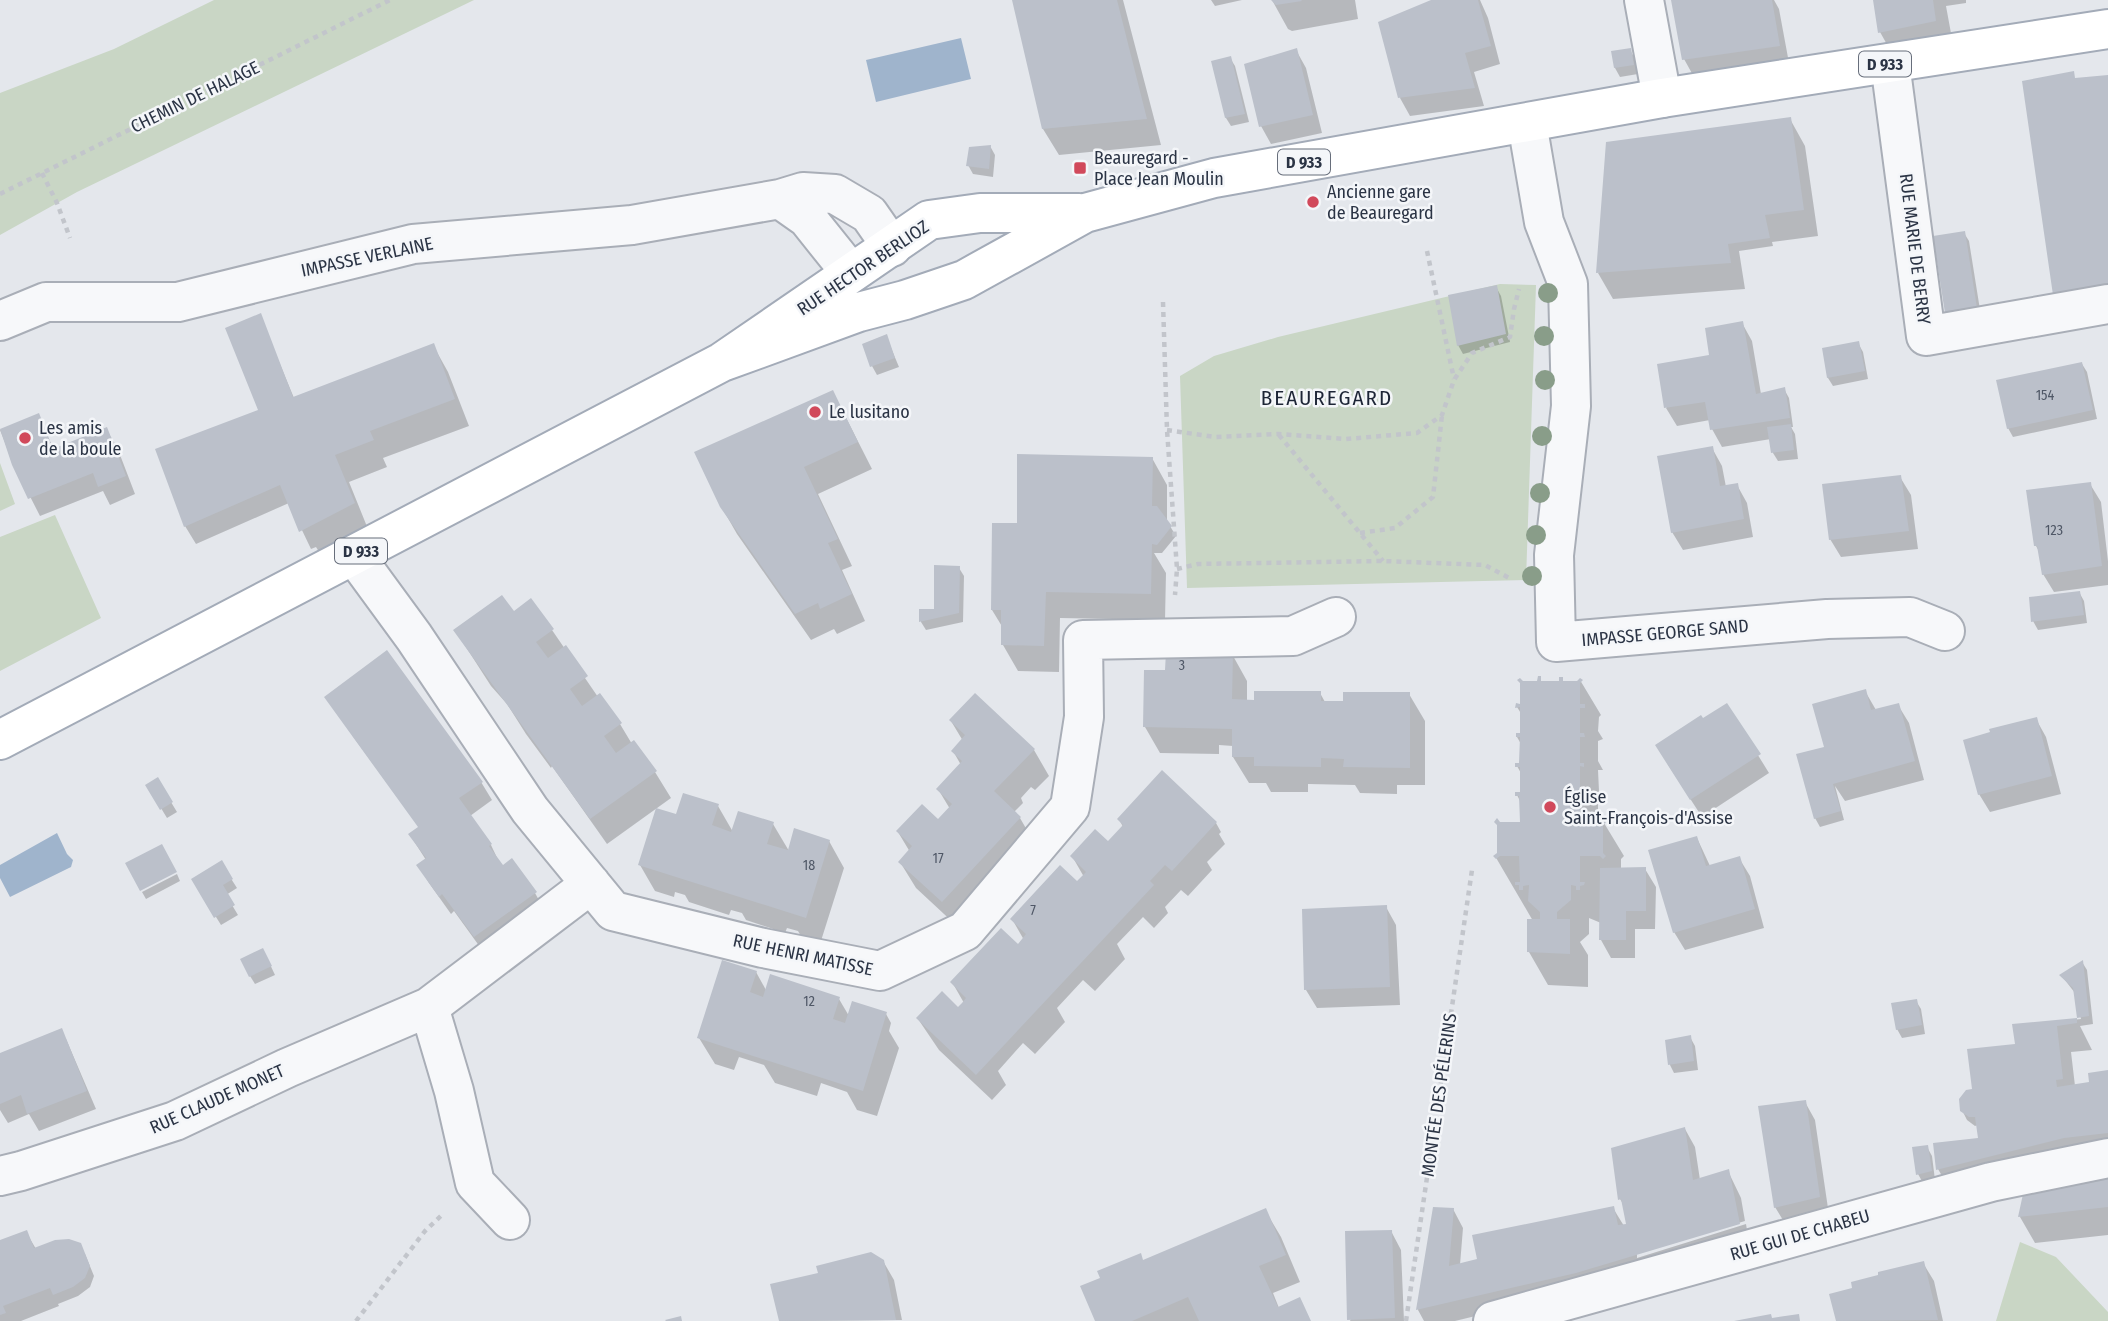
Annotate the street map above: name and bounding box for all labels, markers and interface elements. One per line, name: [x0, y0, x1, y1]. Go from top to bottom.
road number: D 933: [1859, 52, 1911, 76]
street label: CHEMIN DE HALAGE: [127, 56, 263, 138]
place label: Beauregard - Place Jean Moulin: [1094, 147, 1224, 190]
road number: D 933: [1278, 150, 1330, 174]
marker: Beauregard - Place Jean Moulin: [1072, 160, 1088, 176]
street label: RUE MARIE DE BERRY: [1895, 172, 1935, 326]
place label: Ancienne gare de Beauregard: [1327, 181, 1434, 224]
marker: Ancienne gare de Beauregard: [1305, 194, 1321, 210]
street label: RUE HECTOR BERLIOZ: [793, 216, 933, 320]
street label: IMPASSE VERLAINE: [299, 232, 435, 282]
district label: BEAUREGARD: [1261, 385, 1393, 411]
house number: 154: [2036, 387, 2055, 404]
place label: Le lusitano: [829, 401, 910, 423]
marker: Le lusitano: [807, 404, 823, 420]
place label: Les amis de la boule: [39, 417, 122, 460]
marker: Les amis de la boule: [17, 430, 33, 446]
house number: 123: [2045, 522, 2063, 539]
road number: D 933: [335, 538, 387, 564]
street label: IMPASSE GEORGE SAND: [1580, 615, 1750, 651]
house number: 3: [1179, 657, 1185, 674]
place label: Église Saint-François-d'Assise: [1564, 785, 1733, 829]
marker: Église Saint-François-d'Assise: [1542, 799, 1558, 815]
house number: 17: [932, 850, 944, 867]
house number: 18: [803, 857, 815, 874]
house number: 7: [1030, 902, 1036, 919]
street label: RUE HENRI MATISSE: [731, 929, 875, 981]
house number: 12: [803, 993, 815, 1010]
street label: MONTÉE DES PÉLERINS: [1416, 1012, 1461, 1178]
street label: RUE CLAUDE MONET: [146, 1059, 288, 1138]
street label: RUE GUI DE CHABEU: [1728, 1205, 1872, 1265]

